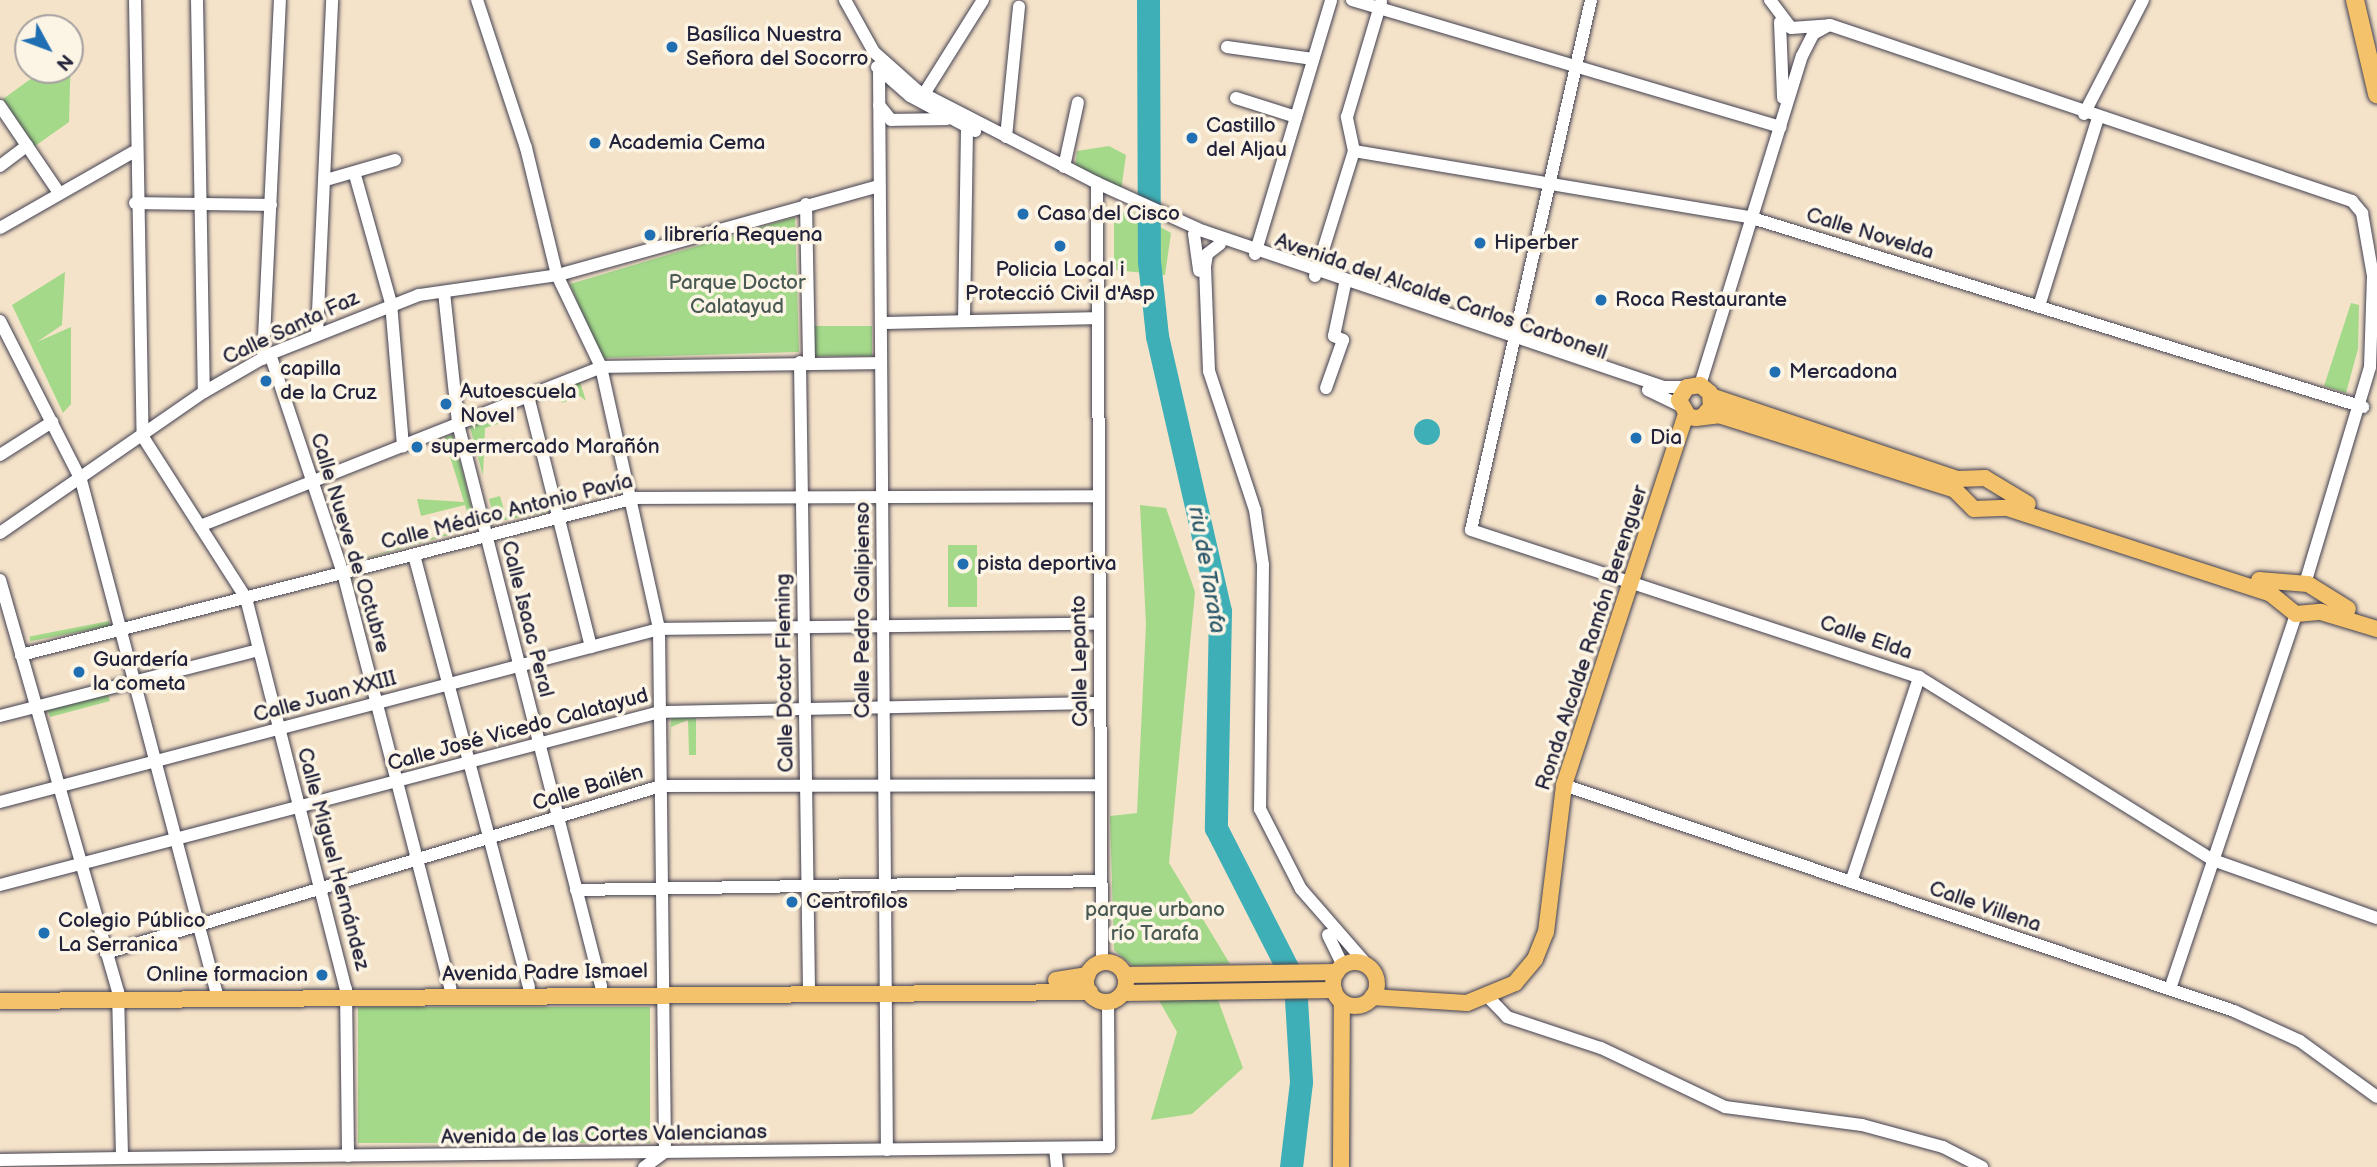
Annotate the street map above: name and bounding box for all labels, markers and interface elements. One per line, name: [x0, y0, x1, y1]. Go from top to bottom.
north arrow: [14, 14, 84, 84]
place label: Basílica Nuestra Señora del Socorro: [686, 22, 869, 72]
marker: Basílica Nuestra Señora del Socorro: [664, 39, 680, 55]
text: N: [50, 49, 77, 75]
place label: Castillo del Aljau: [1206, 113, 1287, 163]
place label: Academia Cema: [609, 130, 765, 156]
marker: Castillo del Aljau: [1184, 130, 1200, 146]
marker: Academia Cema: [587, 135, 603, 151]
place label: Casa del Cisco: [1037, 201, 1180, 227]
street label: Calle Novelda: [1803, 203, 1937, 265]
marker: Casa del Cisco: [1015, 206, 1031, 222]
place label: librería Requena: [664, 222, 823, 248]
marker: librería Requena: [642, 227, 658, 243]
street label: Avenida del Alcalde Carlos Carbonell: [1272, 228, 1610, 366]
place label: Hiperber: [1494, 230, 1578, 256]
marker: Hiperber: [1472, 235, 1488, 251]
marker: Policia Local i Protecció Civil d'Asp: [1052, 238, 1068, 254]
place label: Policia Local i Protecció Civil d'Asp: [965, 257, 1155, 307]
park label: Parque Doctor Calatayud: [669, 270, 805, 320]
street label: Calle Santa Faz: [219, 285, 363, 371]
place label: Roca Restaurante: [1615, 287, 1787, 313]
marker: Roca Restaurante: [1593, 292, 1609, 308]
place label: capilla de la Cruz: [280, 356, 376, 406]
place label: Mercadona: [1789, 359, 1897, 385]
marker: Mercadona: [1767, 364, 1783, 380]
marker: capilla de la Cruz: [258, 373, 274, 389]
place label: Autoescuela Novel: [460, 379, 577, 429]
marker: Autoescuela Novel: [438, 396, 454, 412]
place label: Dia: [1650, 425, 1682, 451]
street label: Calle Nueve de Octubre: [305, 430, 395, 656]
marker: Dia: [1628, 430, 1644, 446]
place label: supermercado Marañón: [431, 434, 660, 460]
marker: supermercado Marañón: [409, 439, 425, 455]
street label: Calle Médico Antonio Pavía: [378, 468, 636, 556]
street label: Ronda Alcalde Ramón Berenguer: [1531, 482, 1653, 794]
street label: Calle Pedro Galipienso: [850, 502, 876, 718]
water label: riu de Tarafa: [1182, 504, 1232, 636]
street label: Calle Isaac Peral: [495, 538, 559, 700]
place label: pista deportiva: [977, 551, 1117, 577]
marker: pista deportiva: [955, 556, 971, 572]
street label: Calle Doctor Fleming: [771, 573, 799, 773]
street label: Calle Lepanto: [1066, 595, 1094, 727]
street label: Calle Elda: [1816, 610, 1916, 666]
place label: Guardería la cometa: [93, 647, 188, 697]
marker: Guardería la cometa: [71, 664, 87, 680]
street label: Calle Juan XXIII: [250, 665, 400, 729]
street label: Calle José Vicedo Calatayud: [384, 683, 652, 777]
street label: Calle Miguel Hernández: [291, 745, 375, 973]
street label: Calle Bailén: [530, 759, 646, 817]
street label: Calle Villena: [1925, 876, 2045, 938]
place label: Centrofilos: [806, 889, 908, 915]
marker: Centrofilos: [784, 894, 800, 910]
park label: parque urbano río Tarafa: [1085, 897, 1225, 947]
place label: Colegio Público La Serranica: [58, 908, 206, 958]
marker: Colegio Público La Serranica: [36, 925, 52, 941]
street label: Avenida Padre Ismael: [442, 959, 648, 987]
place label: Online formacion: [146, 962, 308, 988]
marker: Online formacion: [314, 967, 330, 983]
street label: Avenida de las Cortes Valencianas: [440, 1120, 768, 1150]

